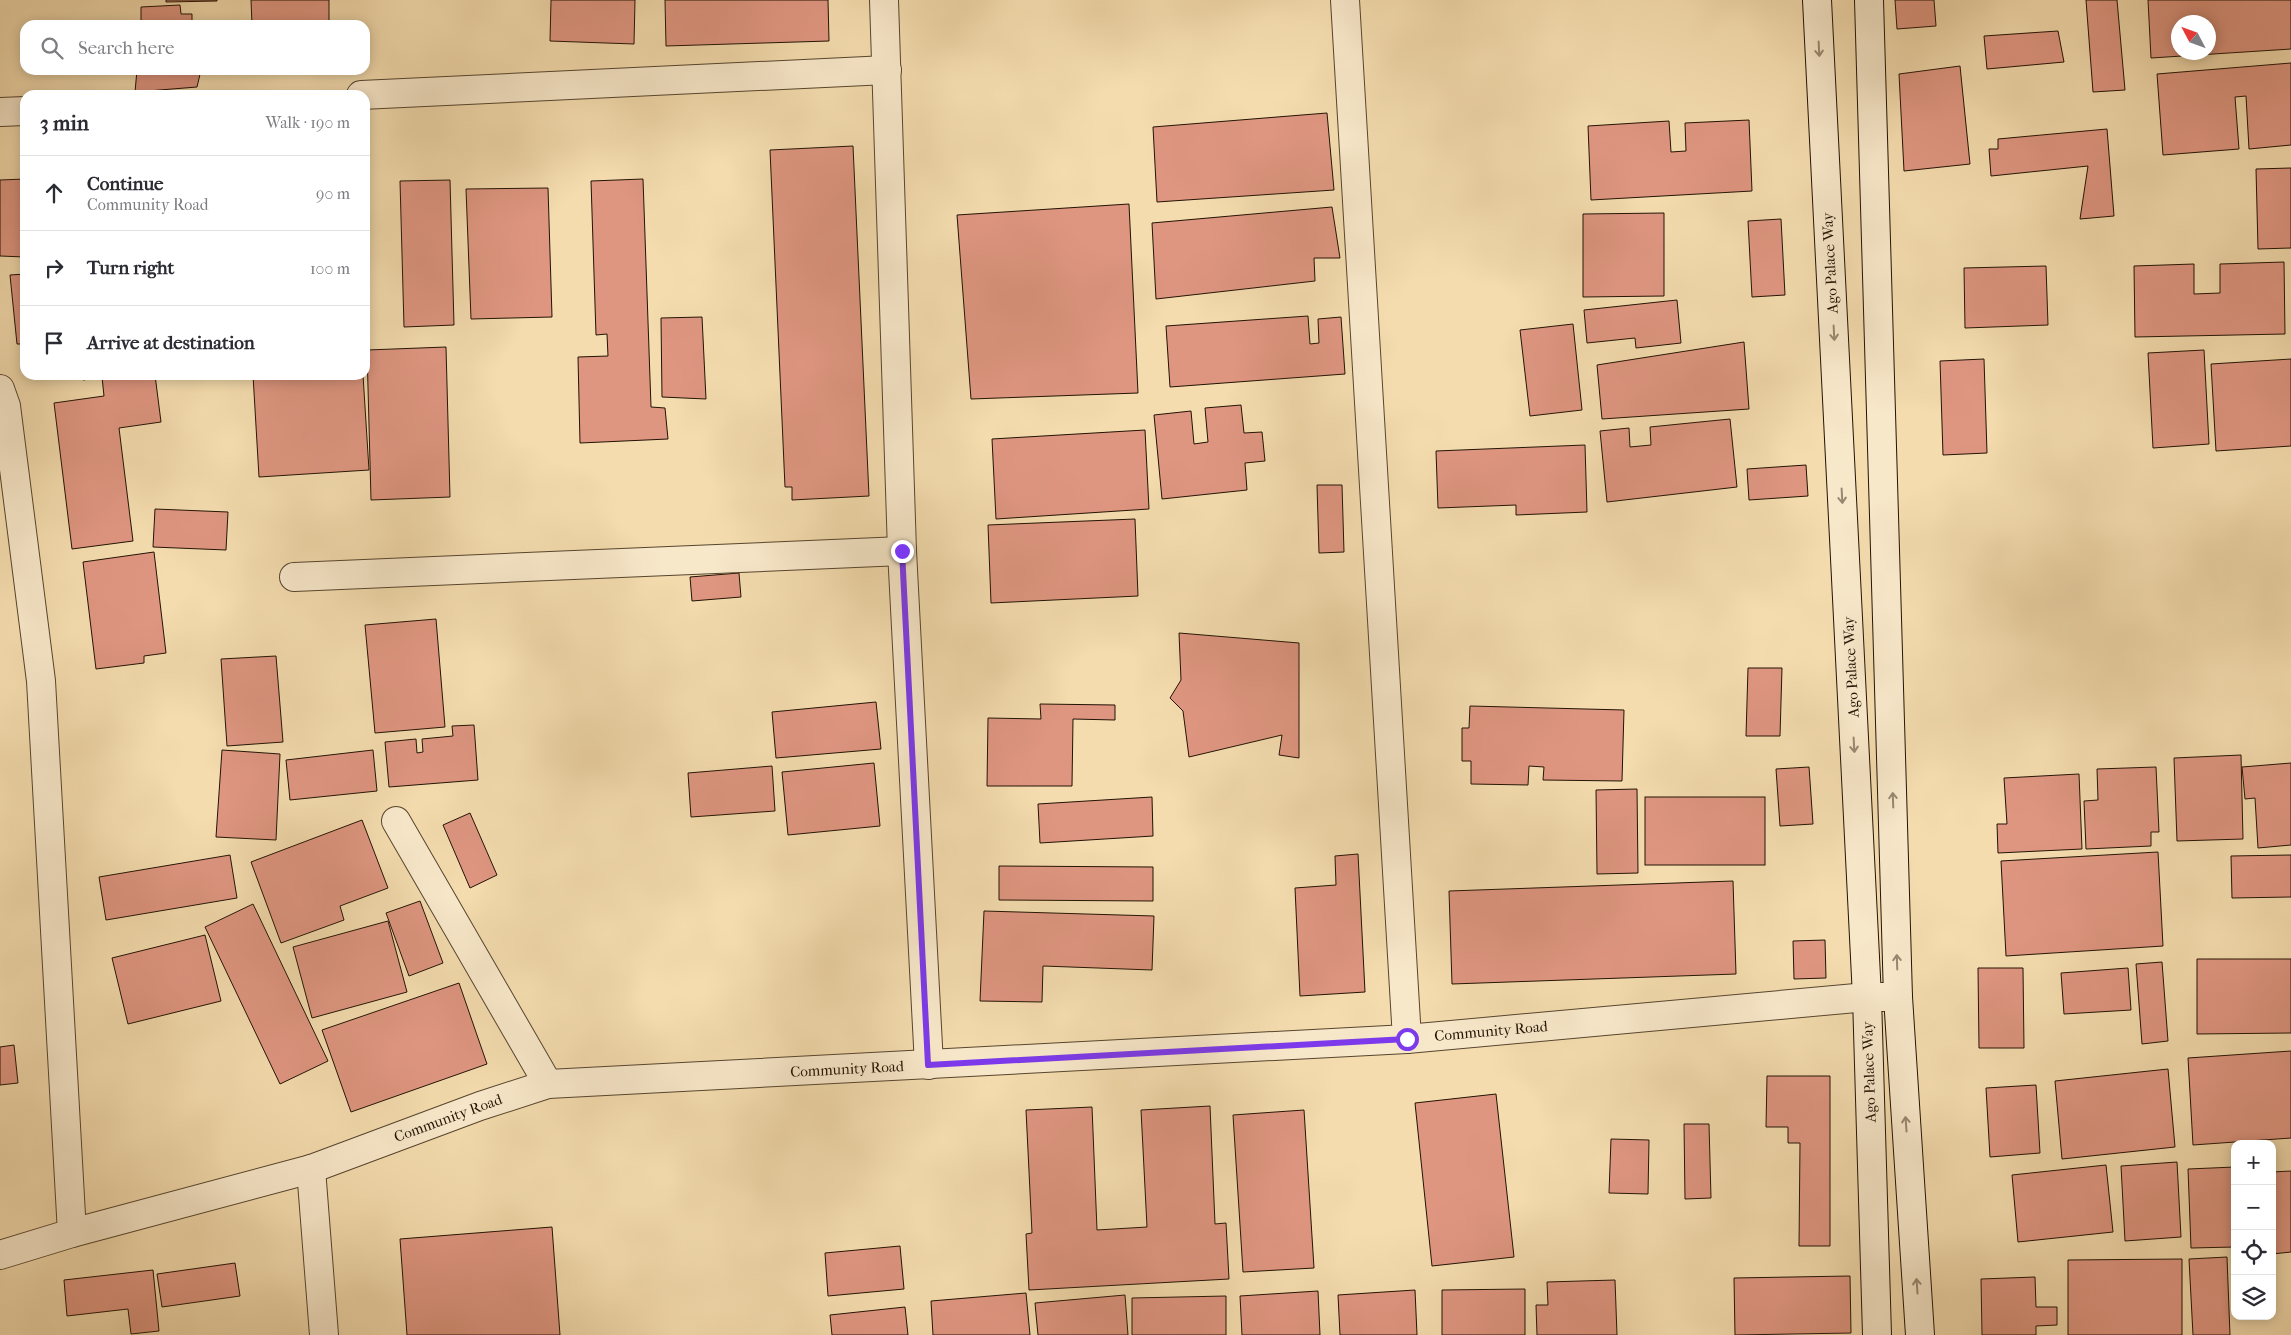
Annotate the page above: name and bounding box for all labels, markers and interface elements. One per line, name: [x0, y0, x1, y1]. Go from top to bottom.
north arrow: [2171, 15, 2216, 60]
search box: [20, 20, 370, 75]
icon: search: [38, 34, 66, 62]
text: Search here: [78, 37, 174, 59]
one-way arrow: [1815, 40, 1824, 56]
text: 3 min: [40, 111, 89, 135]
text: Walk · 190 m: [266, 113, 350, 132]
text: Continue: [87, 173, 163, 195]
icon: ahead: [40, 179, 68, 207]
text: 90 m: [316, 184, 350, 203]
text: Community Road: [87, 195, 209, 214]
street label: Ago Palace Way: [1818, 211, 1842, 315]
icon: right: [40, 254, 68, 282]
text: Turn right: [87, 257, 174, 279]
text: 100 m: [310, 259, 350, 278]
one-way arrow: [1829, 325, 1838, 341]
icon: arrive: [40, 329, 68, 357]
text: Arrive at destination: [87, 332, 255, 354]
one-way arrow: [1837, 487, 1846, 503]
route end: [891, 540, 914, 563]
street label: Ago Palace Way: [1839, 615, 1863, 719]
one-way arrow: [1850, 737, 1859, 753]
one-way arrow: [1888, 792, 1897, 808]
one-way arrow: [1892, 954, 1902, 970]
street label: Community Road: [1433, 1017, 1549, 1045]
street label: Ago Palace Way: [1858, 1020, 1880, 1124]
route start: [1396, 1028, 1419, 1051]
street label: Community Road: [790, 1057, 905, 1081]
street label: Community Road: [391, 1090, 505, 1146]
one-way arrow: [1902, 1116, 1911, 1132]
map controls: [2231, 1140, 2276, 1320]
button: +: [2231, 1140, 2276, 1185]
button: −: [2231, 1185, 2276, 1230]
button: locate: [2231, 1230, 2276, 1275]
button: layers: [2231, 1275, 2276, 1320]
one-way arrow: [1912, 1279, 1921, 1295]

